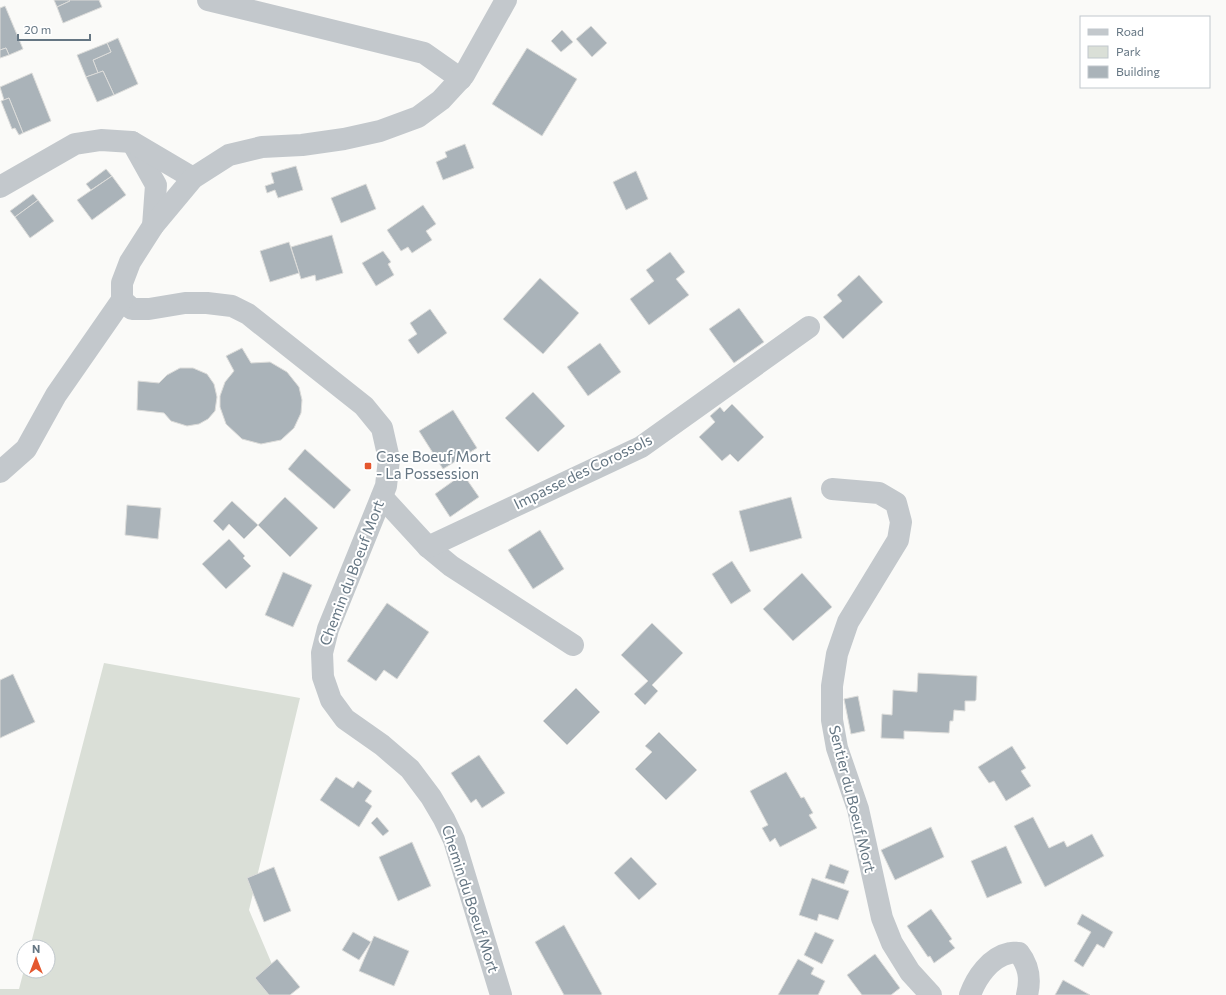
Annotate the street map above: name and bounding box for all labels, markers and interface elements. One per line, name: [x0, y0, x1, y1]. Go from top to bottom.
scale bar: [18, 16, 90, 42]
legend: [1080, 16, 1210, 88]
text: 20 m: [24, 22, 51, 36]
text: Road: [1116, 24, 1144, 38]
text: Park: [1116, 44, 1142, 58]
text: Building: [1116, 64, 1160, 78]
street label: Impasse des Corossols: [510, 430, 655, 512]
place label: Case Boeuf Mort - La Possession: [376, 447, 491, 482]
marker: Case Boeuf Mort - La Possession: [363, 461, 373, 471]
street label: Chemin du Boeuf Mort: [315, 497, 387, 648]
street label: Sentier du Boeuf Mort: [826, 723, 880, 874]
street label: Chemin du Boeuf Mort: [439, 823, 503, 975]
north arrow: [16, 939, 56, 979]
text: N: [32, 942, 40, 955]

